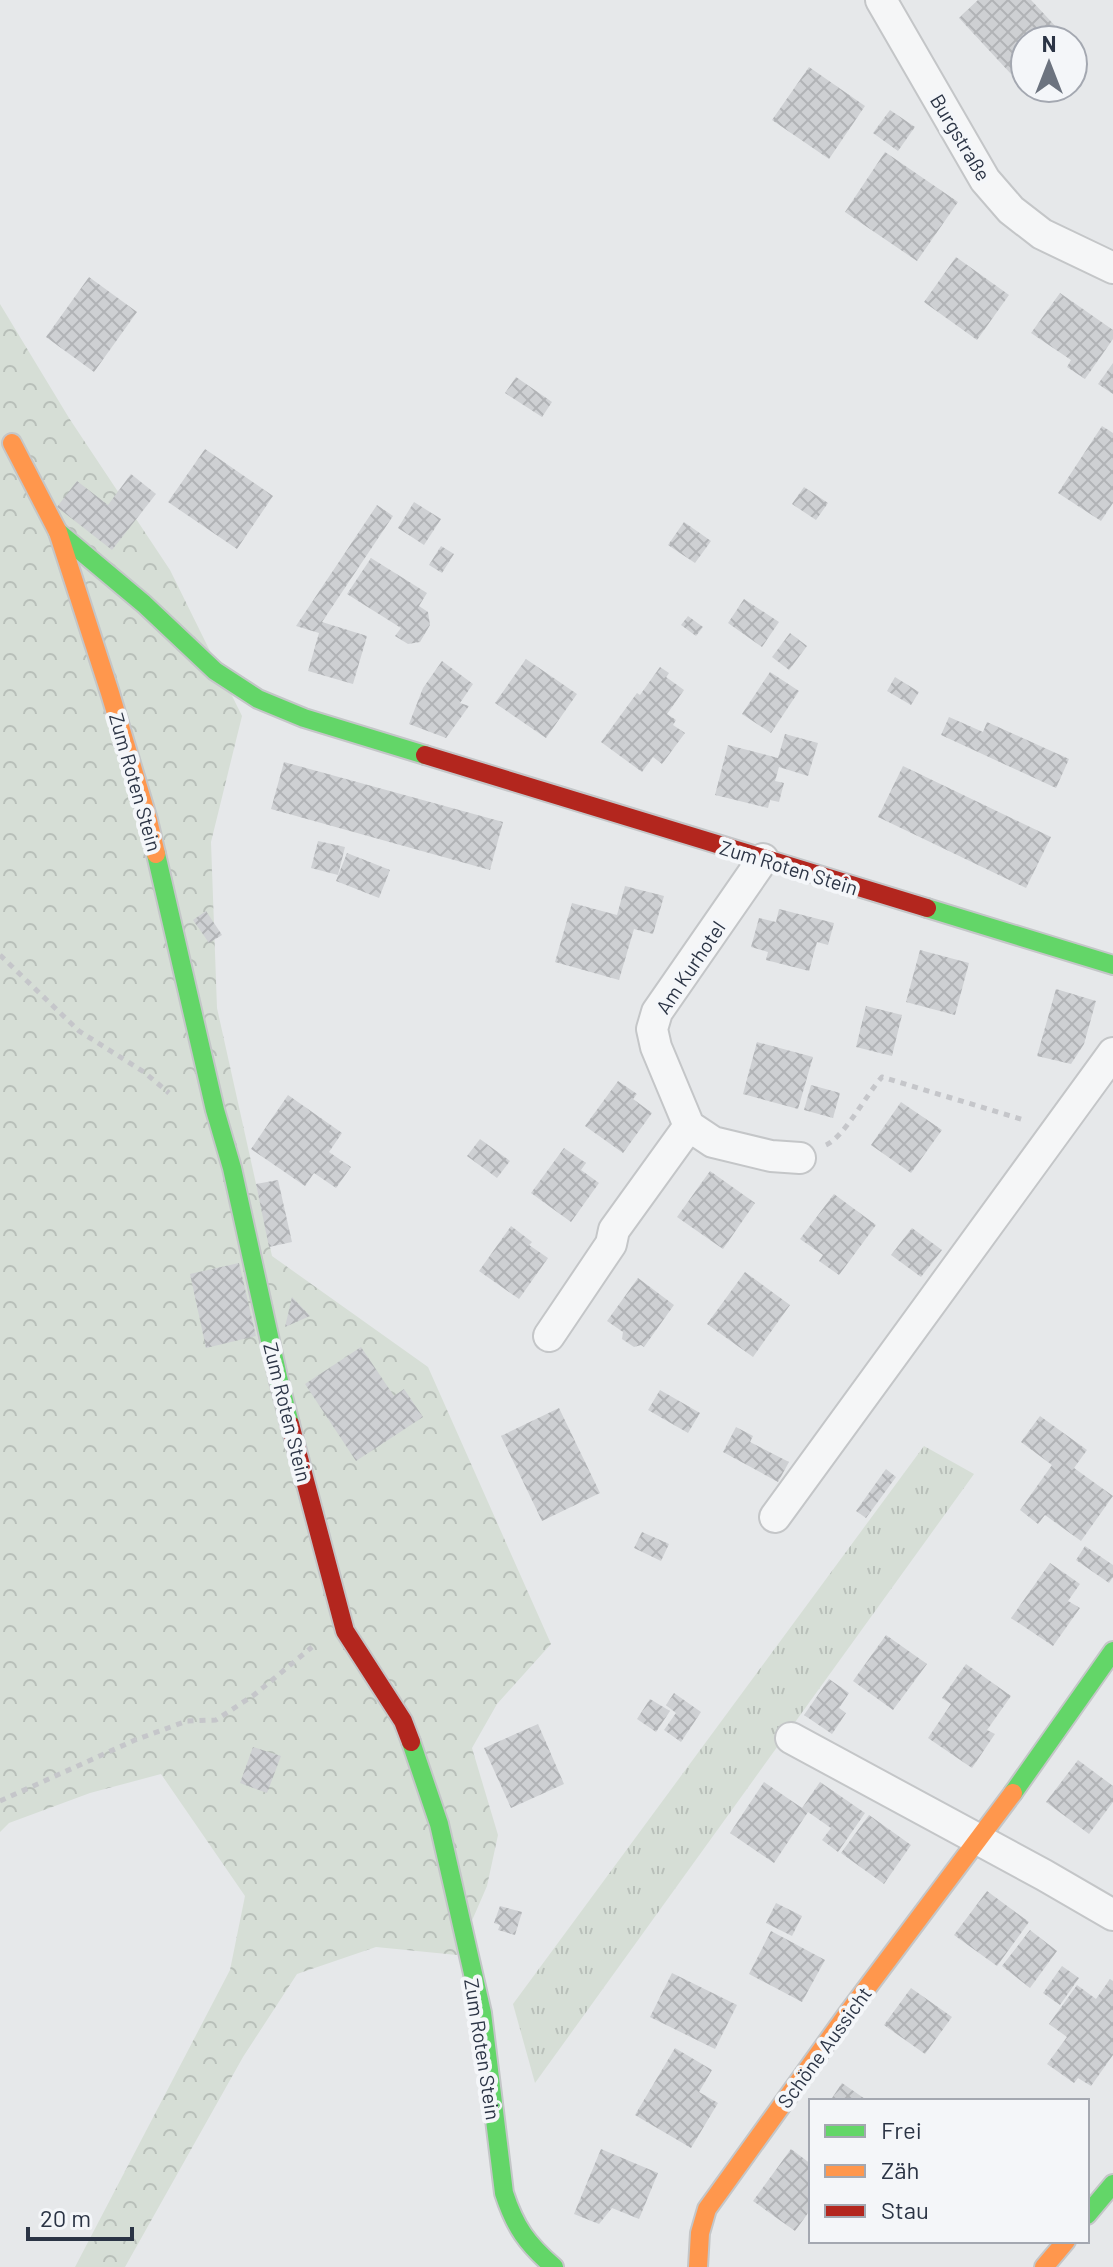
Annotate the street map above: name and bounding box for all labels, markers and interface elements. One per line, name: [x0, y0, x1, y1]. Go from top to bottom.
north arrow: [1009, 24, 1089, 104]
text: N: [1042, 30, 1056, 56]
street label: Burgstraße: [926, 89, 996, 185]
street label: Zum Roten Stein: [105, 710, 167, 854]
street label: Zum Roten Stein: [717, 835, 861, 899]
street label: Am Kurhotel: [650, 916, 730, 1018]
street label: Zum Roten Stein: [259, 1340, 317, 1484]
street label: Zum Roten Stein: [460, 1977, 506, 2121]
street label: Schöne Aussicht: [772, 1982, 876, 2112]
legend: [809, 2099, 1089, 2243]
text: Frei: [881, 2115, 922, 2144]
text: Zäh: [881, 2155, 919, 2184]
scale bar: [28, 2191, 132, 2241]
text: Stau: [881, 2195, 929, 2224]
text: 20 m: [40, 2203, 91, 2232]

